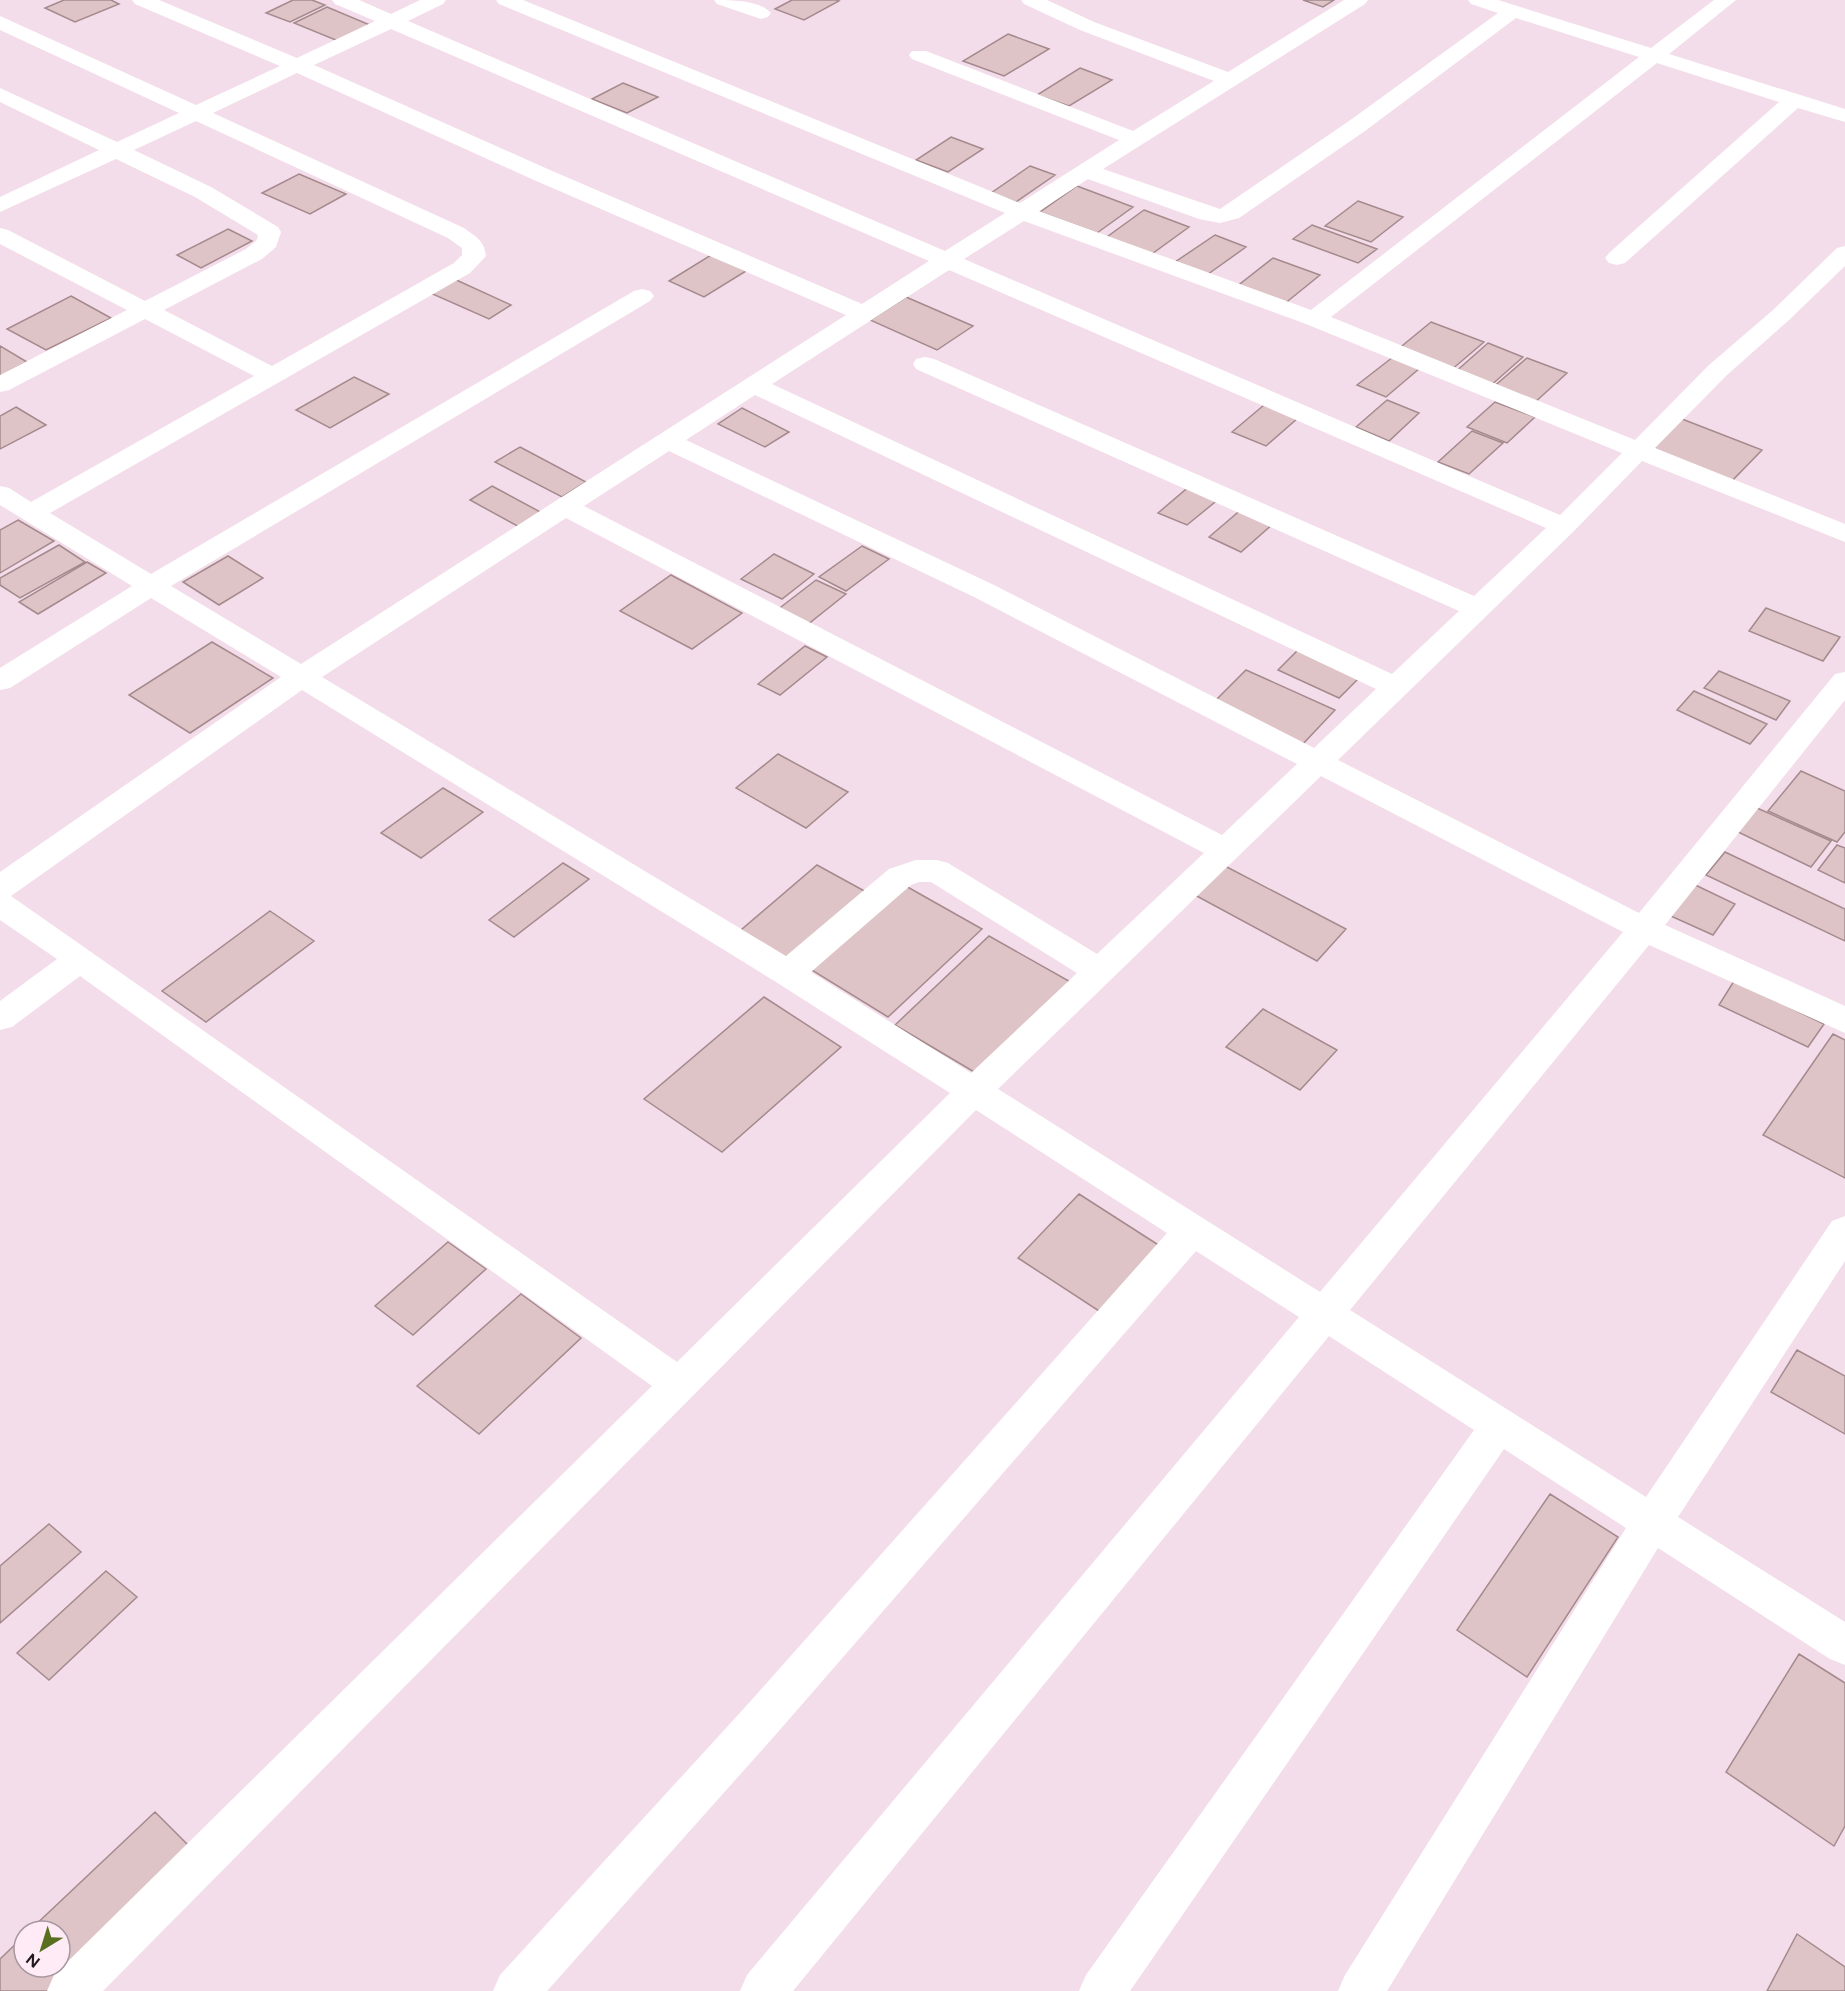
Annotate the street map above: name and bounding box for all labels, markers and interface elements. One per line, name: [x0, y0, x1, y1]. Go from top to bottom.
north arrow: [12, 1919, 72, 1979]
text: N: [22, 1949, 44, 1972]

